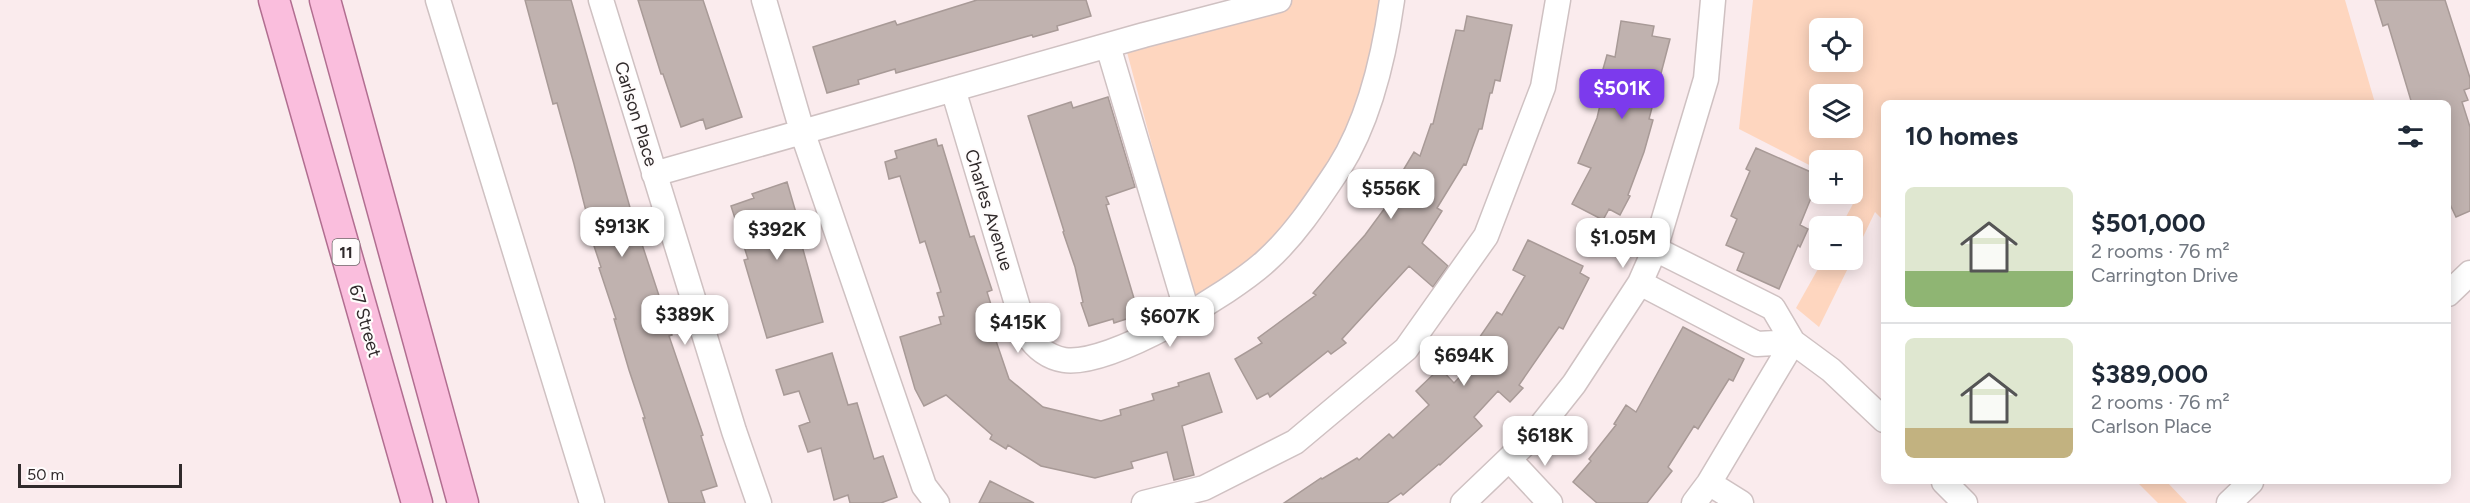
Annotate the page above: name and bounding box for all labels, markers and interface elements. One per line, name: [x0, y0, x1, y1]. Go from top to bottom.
map controls: [1809, 18, 1863, 270]
button: locate: [1809, 18, 1863, 72]
street label: Carlson Place: [610, 59, 662, 169]
pin: $501K: [1580, 69, 1664, 120]
text: $501K: [1593, 76, 1651, 100]
button: layers: [1809, 84, 1863, 138]
text: 10 homes: [1905, 120, 2018, 152]
icon: filters: [2394, 120, 2427, 153]
street label: Charles Avenue: [960, 147, 1018, 274]
button: +: [1809, 150, 1863, 204]
pin: $556K: [1349, 169, 1433, 220]
text: $556K: [1361, 176, 1421, 200]
pin: $913K: [580, 207, 664, 258]
text: $501,000: [2091, 207, 2206, 239]
pin: $392K: [735, 210, 819, 261]
icon: home: [1953, 211, 2025, 283]
text: $913K: [594, 214, 650, 238]
button: −: [1809, 216, 1863, 270]
text: $392K: [748, 217, 806, 241]
pin: $1.05M: [1574, 218, 1672, 269]
text: $1.05M: [1590, 225, 1656, 249]
road number: 11: [332, 239, 360, 265]
text: 2 rooms · 76 m²: [2091, 239, 2230, 263]
text: Carrington Drive: [2091, 263, 2238, 287]
street label: 67 Street: [344, 282, 386, 360]
pin: $389K: [643, 295, 727, 346]
pin: $607K: [1128, 297, 1212, 348]
text: $389K: [655, 302, 715, 326]
pin: $415K: [976, 303, 1060, 354]
text: $607K: [1140, 304, 1200, 328]
text: $415K: [989, 310, 1047, 334]
pin: $694K: [1422, 336, 1506, 387]
text: $694K: [1434, 343, 1494, 367]
text: $389,000: [2091, 358, 2208, 390]
icon: home: [1953, 362, 2025, 434]
text: 2 rooms · 76 m²: [2091, 390, 2230, 414]
text: Carlson Place: [2091, 414, 2212, 438]
pin: $618K: [1503, 416, 1587, 467]
text: $618K: [1517, 423, 1573, 447]
scale bar: [18, 461, 182, 488]
text: 50 m: [27, 465, 64, 484]

